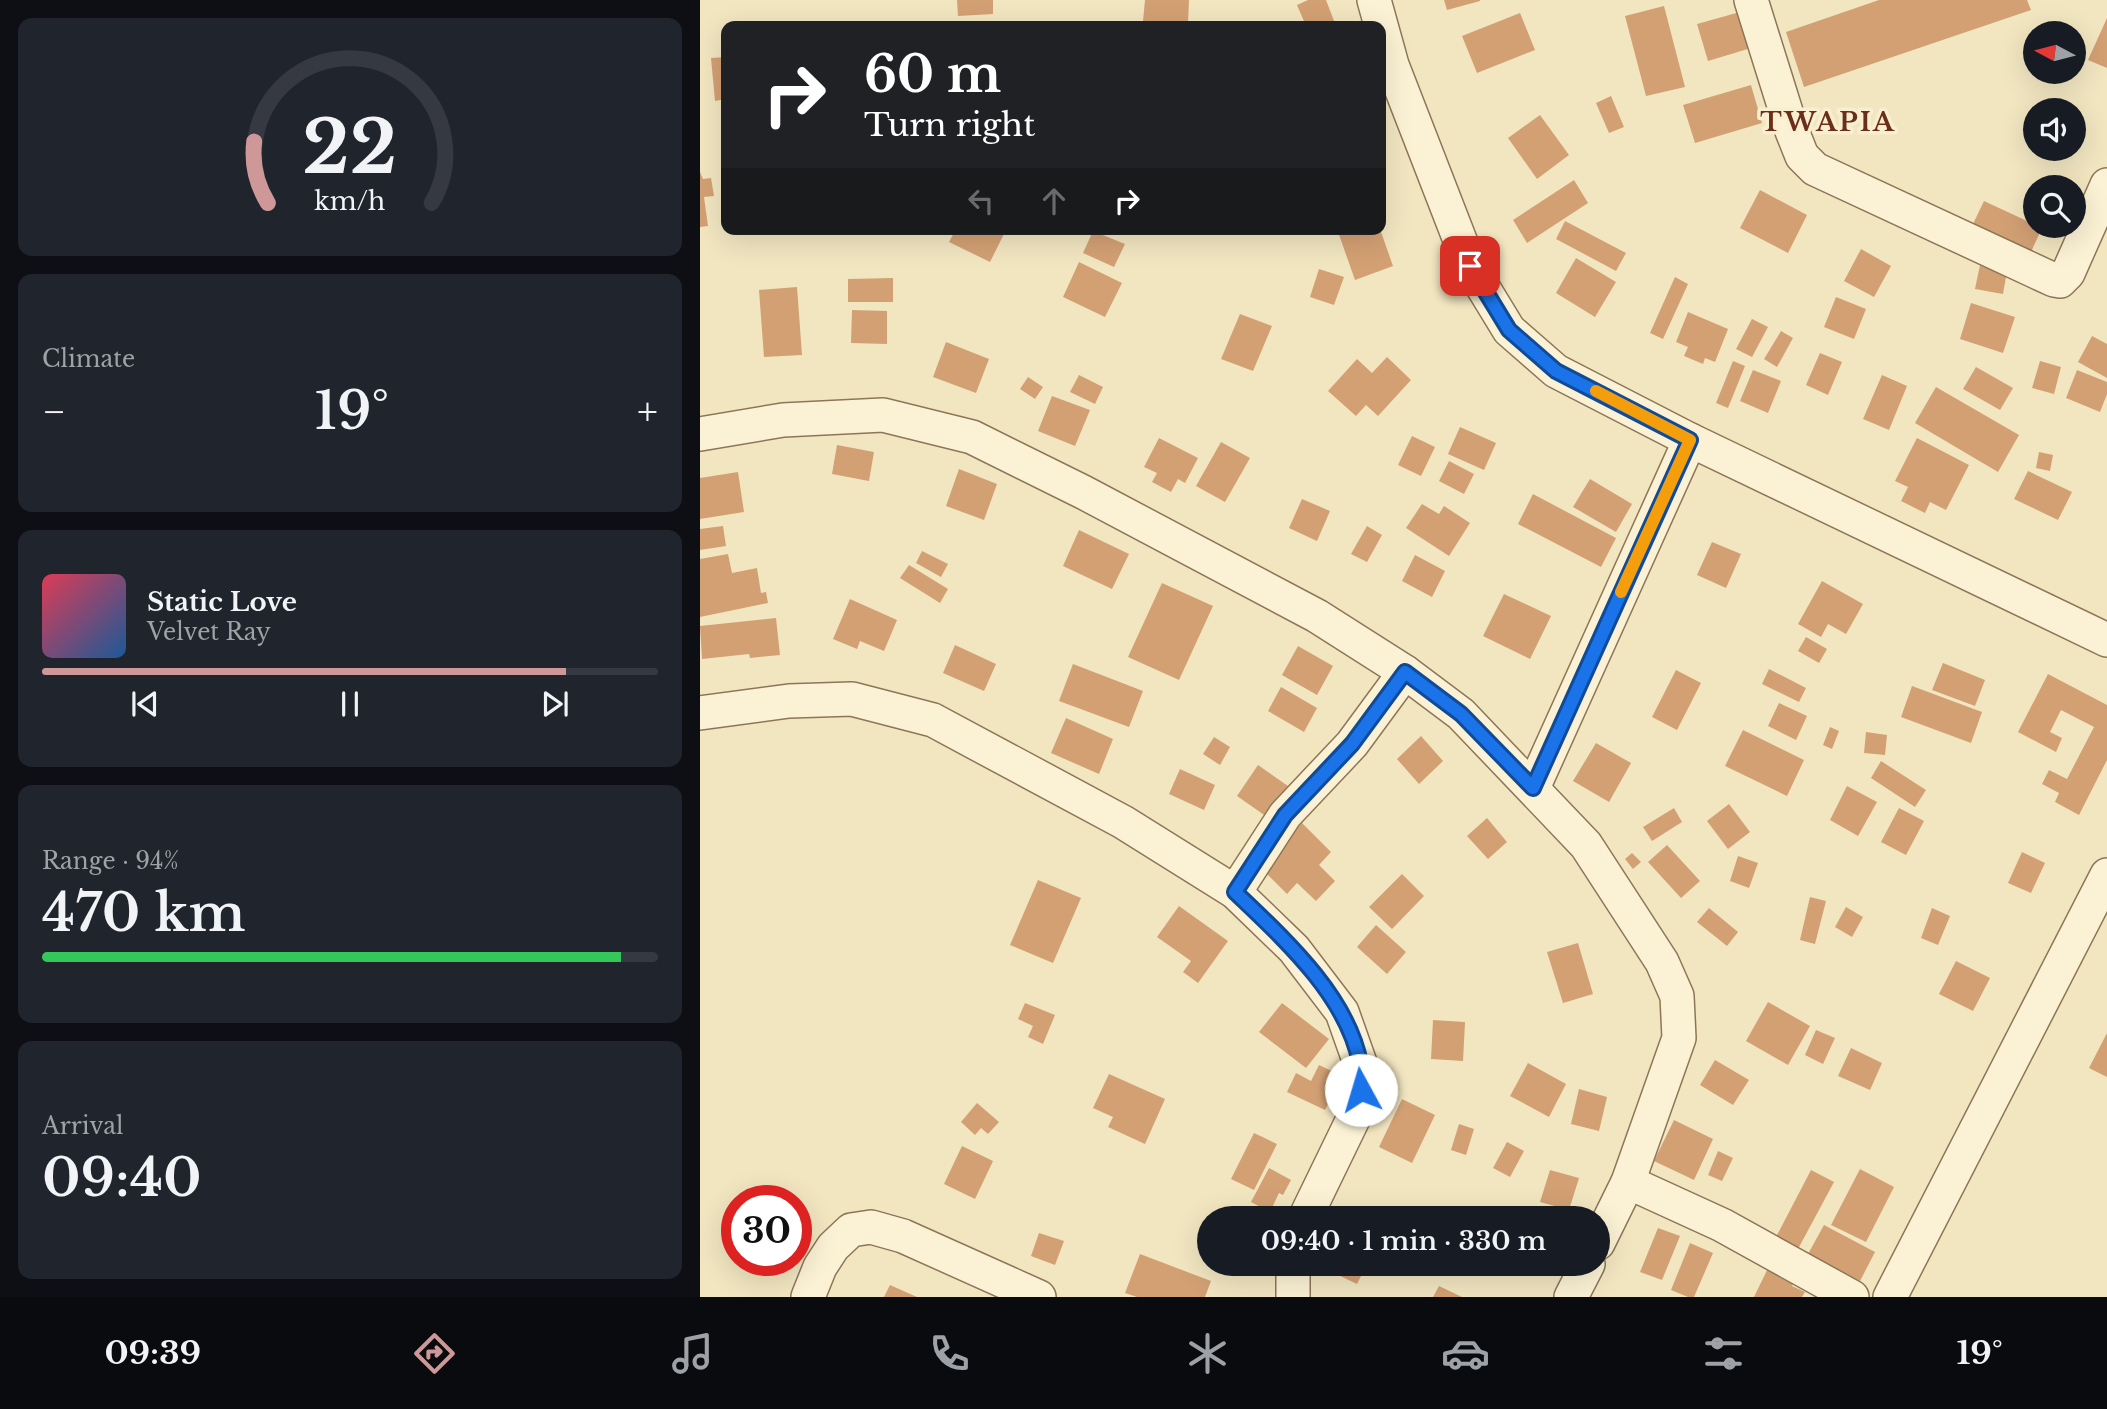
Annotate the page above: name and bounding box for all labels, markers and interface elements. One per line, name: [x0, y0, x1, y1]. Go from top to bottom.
north arrow: [2023, 21, 2086, 84]
map controls: [2023, 21, 2086, 238]
text: 60 m: [864, 44, 1001, 105]
icon: right: [749, 49, 840, 140]
button: sound: [2023, 98, 2086, 161]
text: 22: [303, 102, 397, 193]
text: Turn right: [864, 105, 1035, 145]
district label: TWAPIA: [1760, 106, 1896, 138]
button: search: [2023, 175, 2086, 238]
icon: left: [962, 182, 1000, 220]
icon: ahead: [1035, 182, 1073, 220]
icon: right: [1108, 182, 1146, 220]
text: km/h: [315, 186, 385, 217]
pin: [1440, 236, 1500, 296]
icon: arrive: [1451, 247, 1489, 285]
text: Climate: [42, 345, 135, 373]
text: 19°: [314, 379, 389, 443]
text: −: [42, 388, 66, 435]
text: +: [637, 388, 658, 435]
text: Static Love: [147, 586, 297, 618]
text: Velvet Ray: [147, 618, 271, 646]
icon: previous: [126, 685, 164, 723]
icon: pause: [331, 685, 369, 723]
icon: next: [536, 685, 574, 723]
text: Range · 94%: [42, 847, 179, 875]
text: 470 km: [42, 881, 245, 945]
position arrow: [1324, 1053, 1398, 1127]
text: Arrival: [42, 1112, 123, 1140]
text: 09:40: [42, 1146, 202, 1210]
speed limit sign: 30: [721, 1185, 812, 1276]
text: 09:40 · 1 min · 330 m: [1261, 1225, 1546, 1257]
icon: directions: [410, 1329, 459, 1378]
icon: music: [668, 1329, 717, 1378]
icon: phone: [925, 1329, 974, 1378]
icon: climate: [1183, 1329, 1232, 1378]
icon: car: [1441, 1329, 1490, 1378]
icon: filters: [1699, 1329, 1748, 1378]
text: 09:39: [104, 1333, 201, 1373]
text: 19°: [1956, 1333, 2003, 1373]

